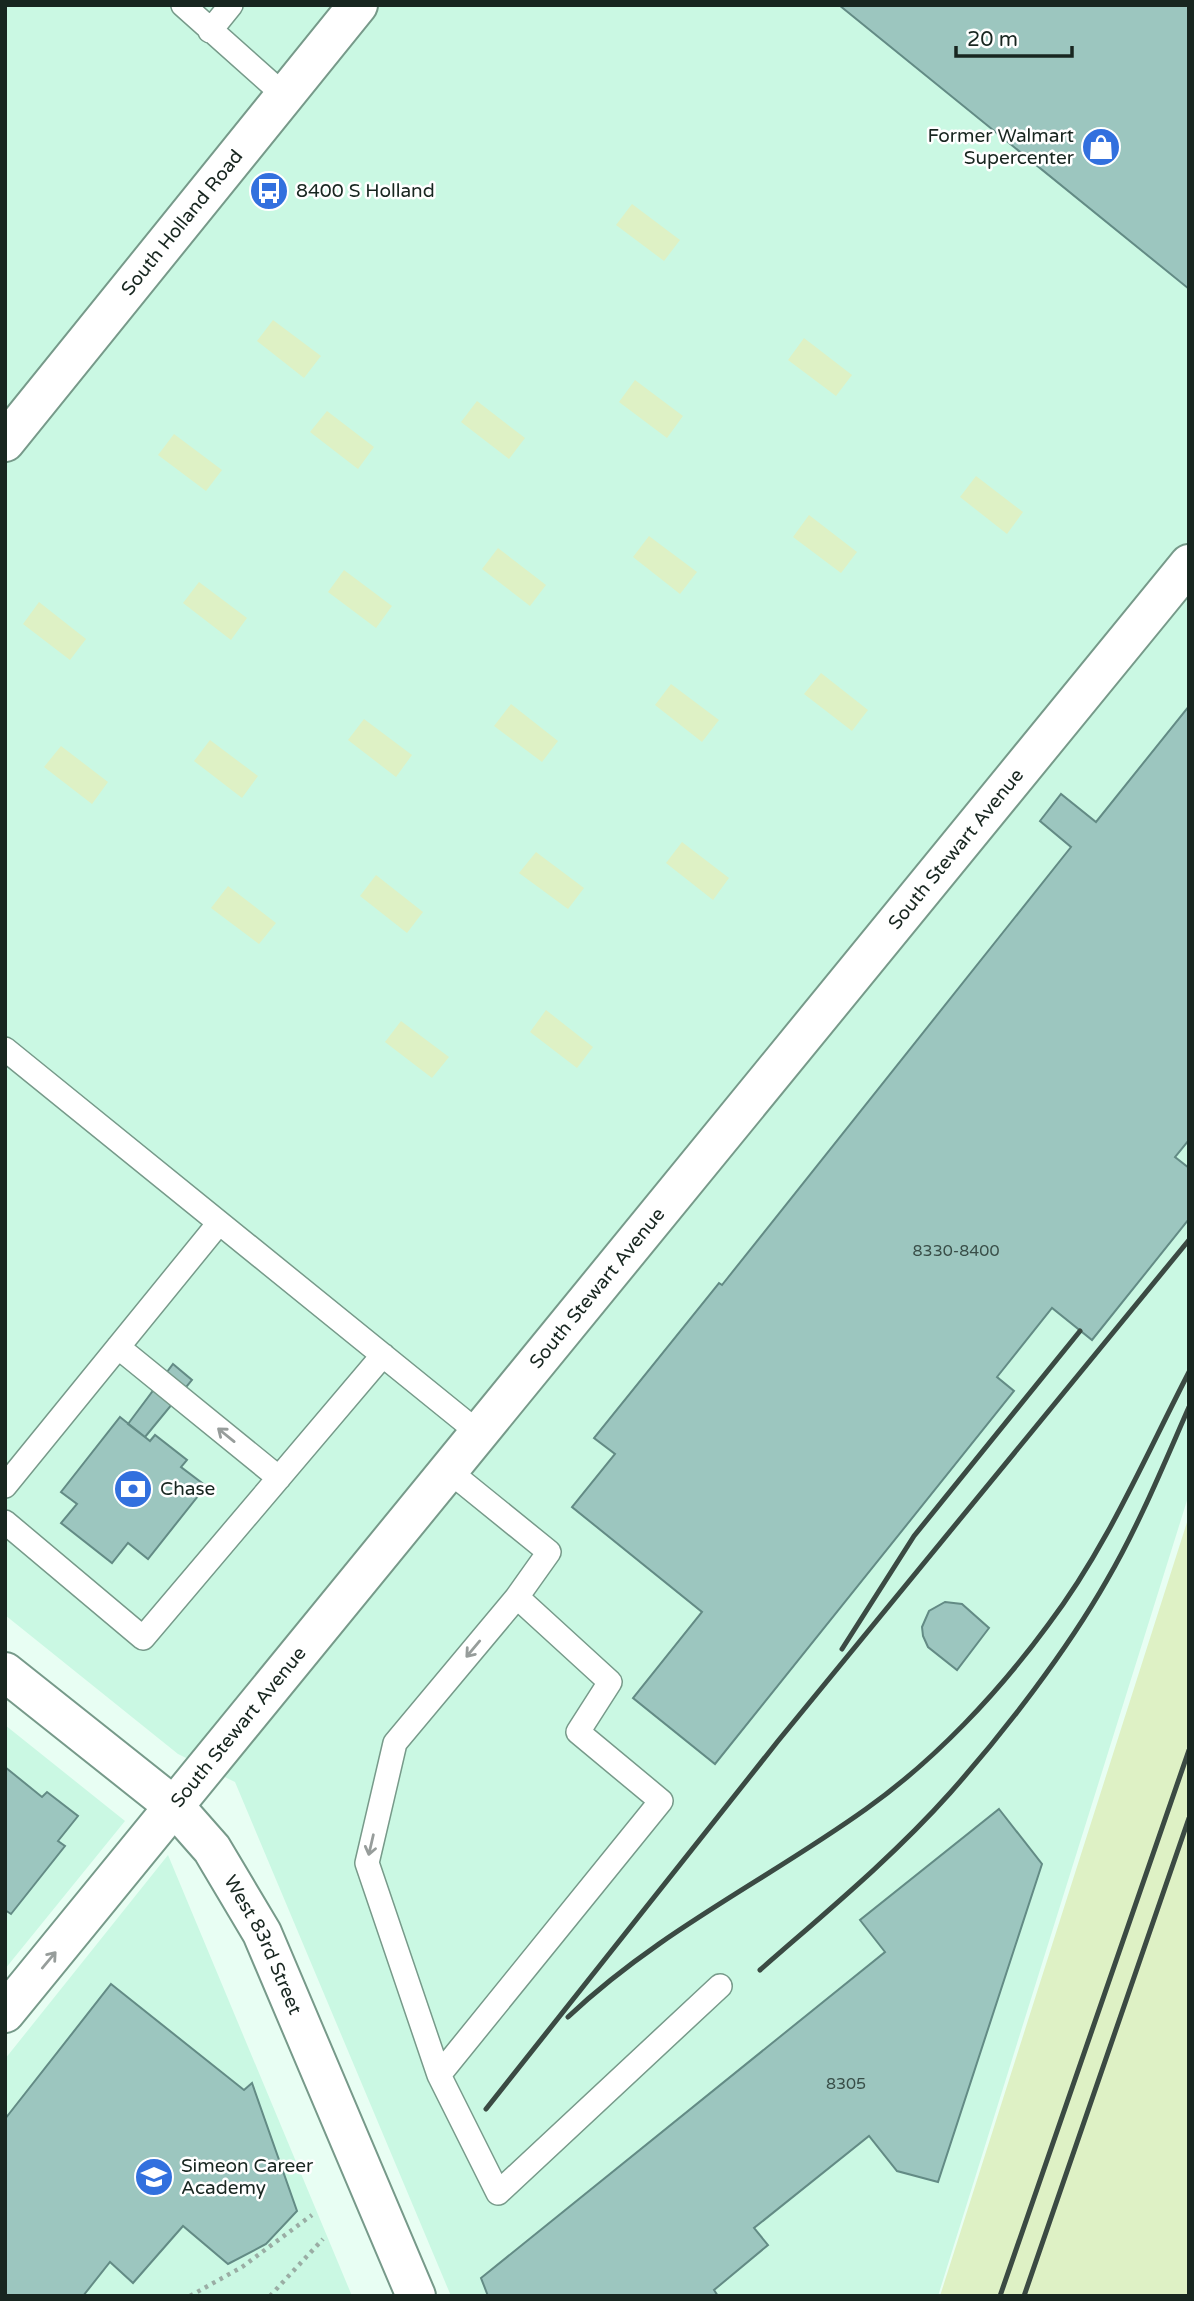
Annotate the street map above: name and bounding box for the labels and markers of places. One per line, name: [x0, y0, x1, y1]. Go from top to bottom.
place label: Former Walmart Supercenter: [927, 125, 1075, 169]
shop icon: Former Walmart Supercenter: [1080, 126, 1122, 168]
bus stop icon: 8400 S Holland: [248, 170, 290, 212]
place label: 8400 S Holland: [296, 180, 435, 202]
bank icon: Chase: [112, 1468, 154, 1510]
place label: Chase: [160, 1478, 215, 1500]
place label: Simeon Career Academy: [181, 2155, 314, 2199]
school or university icon: Simeon Career Academy: [133, 2156, 175, 2198]

